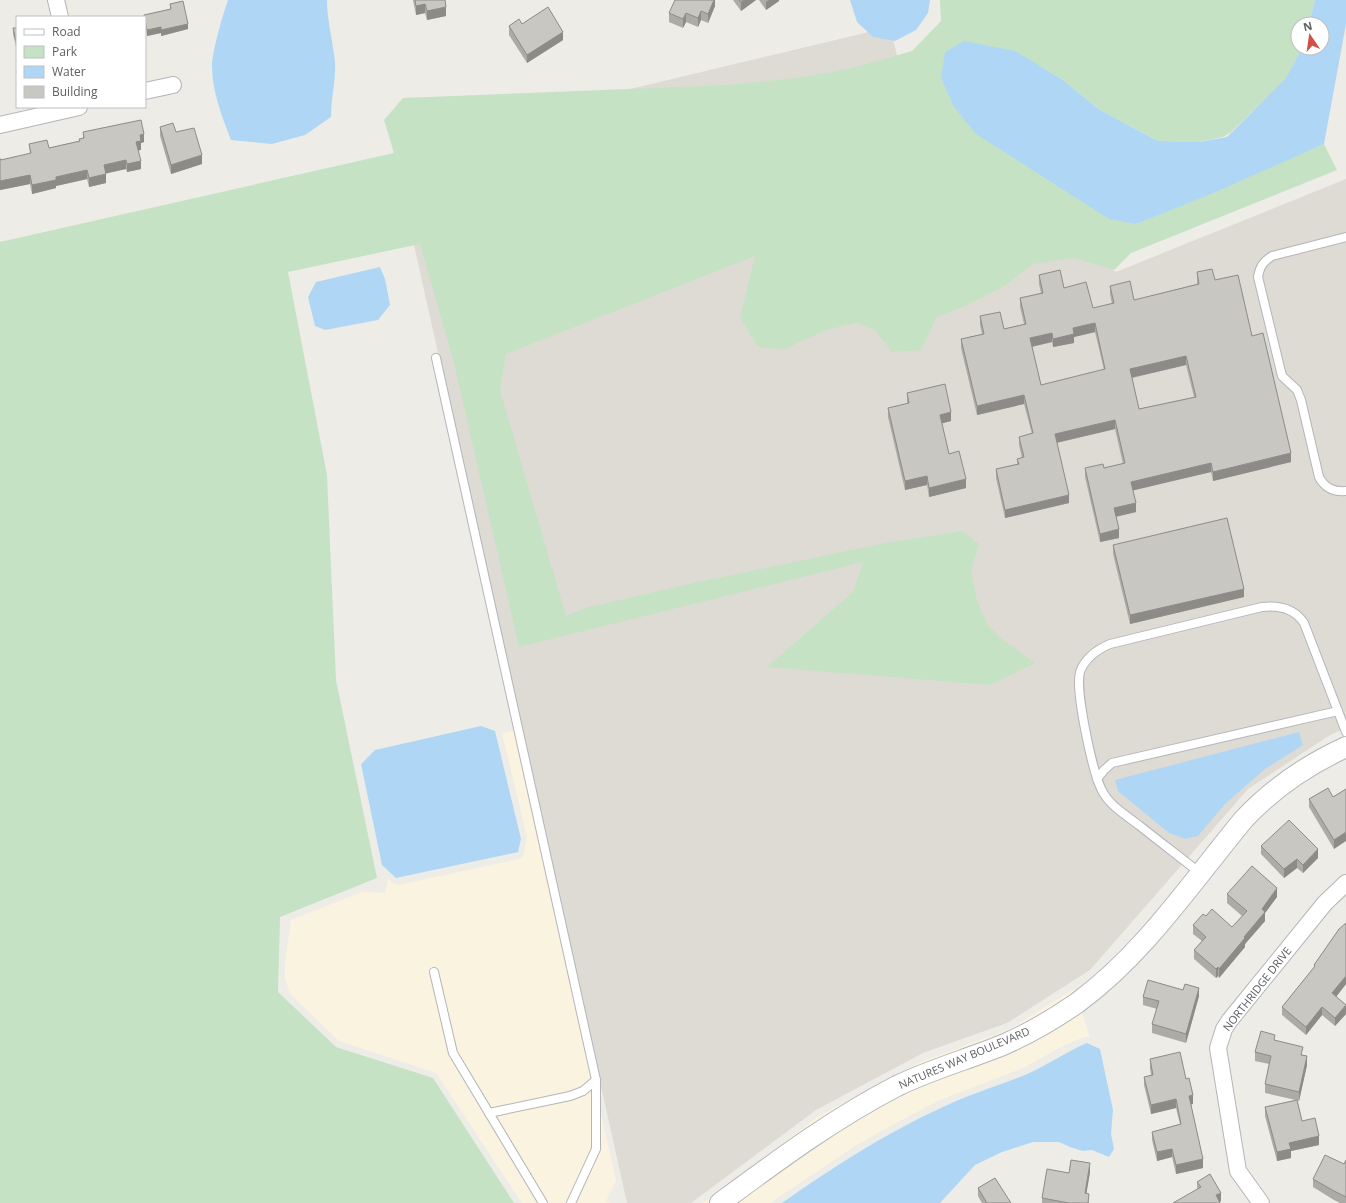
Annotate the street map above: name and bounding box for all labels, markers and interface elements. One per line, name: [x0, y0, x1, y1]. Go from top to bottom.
legend: [16, 16, 146, 108]
north arrow: [1290, 16, 1330, 56]
text: N: [1302, 17, 1314, 34]
text: Road: [52, 23, 81, 40]
text: Park: [52, 43, 78, 60]
text: Water: [52, 63, 86, 80]
text: Building: [52, 83, 98, 100]
street label: NORTHRIDGE DRIVE: [1219, 943, 1294, 1034]
street label: NATURES WAY BOULEVARD: [896, 1023, 1032, 1092]

